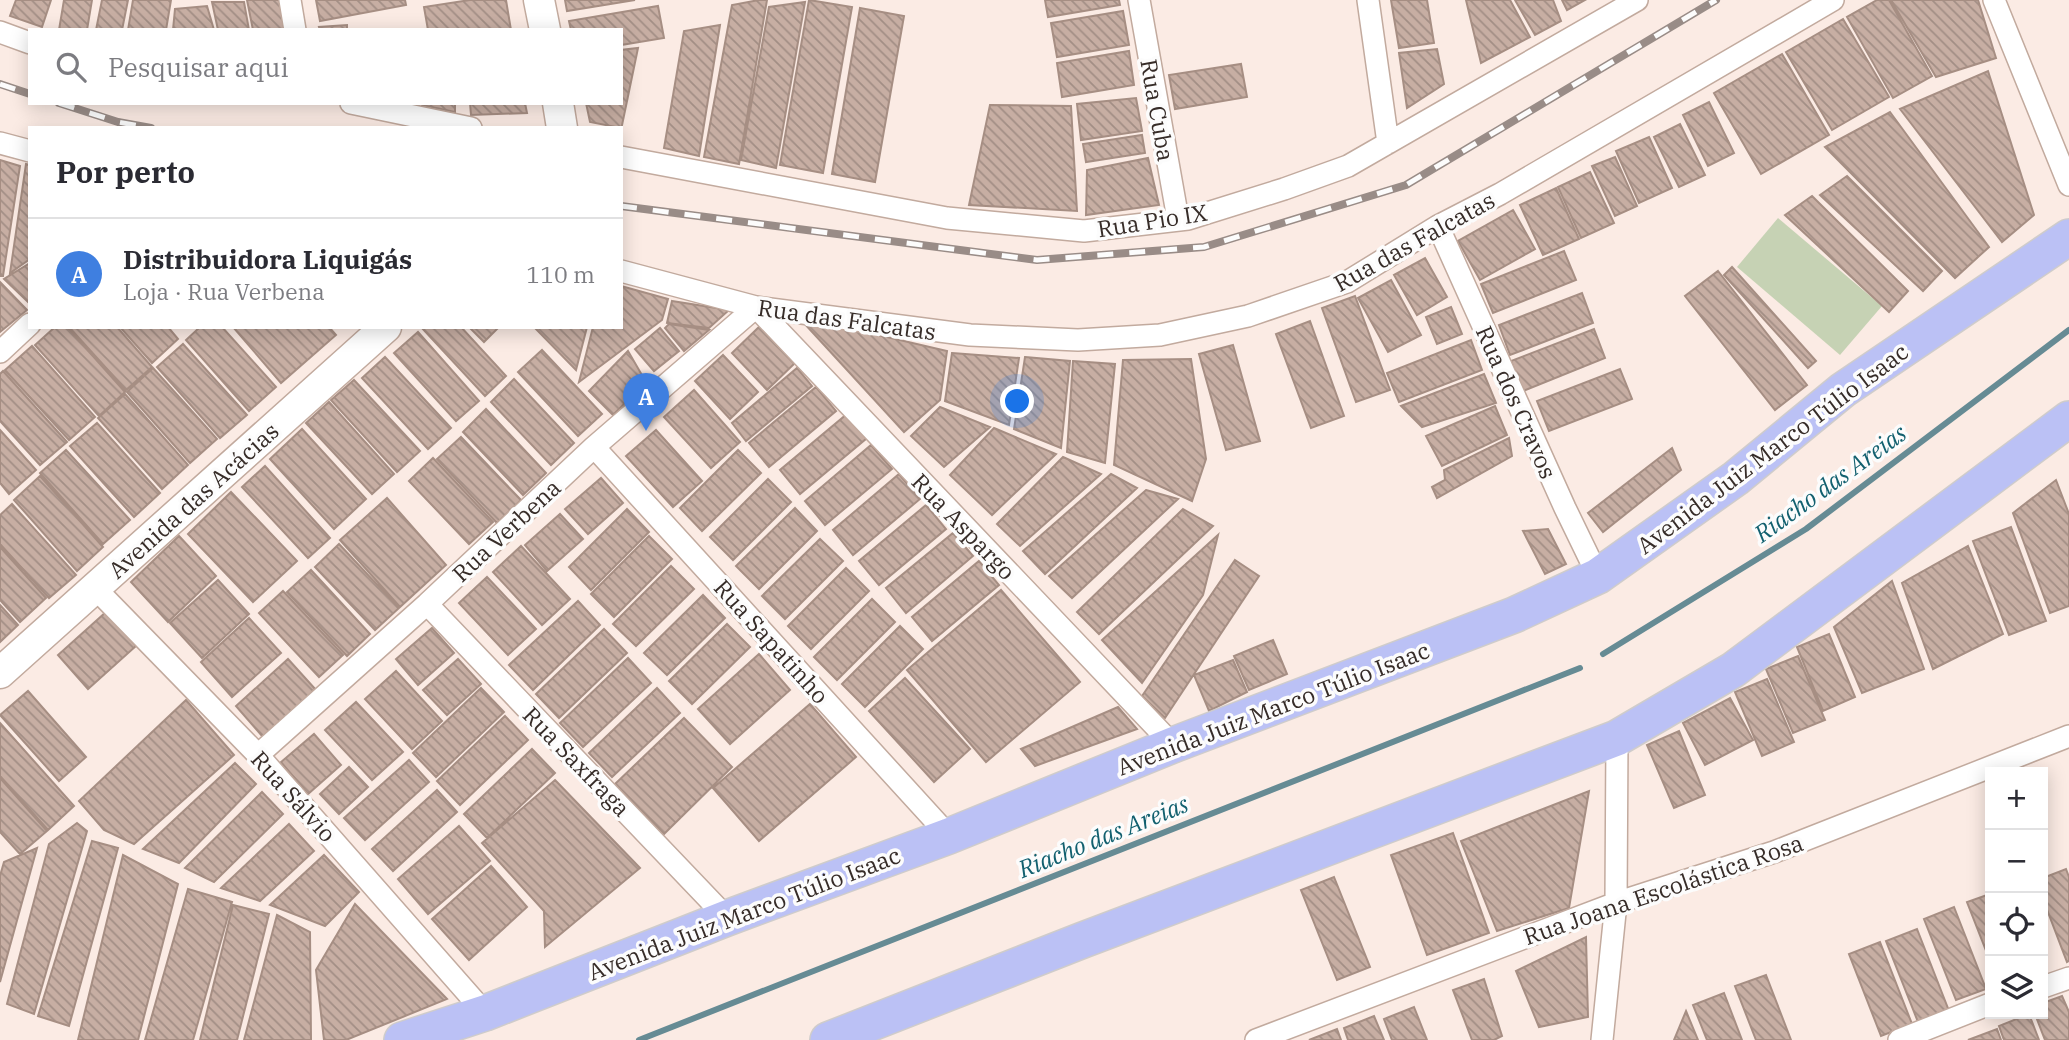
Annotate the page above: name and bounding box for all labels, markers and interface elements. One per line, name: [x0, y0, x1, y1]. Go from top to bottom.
search box: [28, 28, 623, 105]
icon: search: [52, 48, 90, 86]
text: Pesquisar aqui: [108, 50, 289, 84]
street label: Rua Cuba: [1134, 57, 1182, 163]
text: Por perto: [56, 152, 195, 191]
street label: Rua das Falcatas: [1328, 184, 1500, 298]
street label: Rua Pio IX: [1095, 197, 1209, 243]
text: Distribuidora Liquigás: [123, 242, 412, 276]
text: A: [71, 259, 87, 289]
text: 110 m: [526, 259, 595, 289]
text: Loja · Rua Verbena: [123, 276, 325, 306]
street label: Rua das Falcatas: [756, 292, 938, 346]
street label: Rua dos Cravos: [1470, 321, 1564, 483]
street label: Avenida Juiz Marco Túlio Isaac: [1630, 336, 1914, 560]
pin: A: [623, 373, 669, 431]
your location: [1000, 384, 1034, 418]
street label: Avenida das Acácias: [101, 415, 285, 585]
water label: Riacho das Areias: [1747, 417, 1913, 550]
street label: Rua Aspargo: [906, 466, 1022, 586]
street label: Rua Verbena: [445, 472, 567, 588]
street label: Rua Sapatinho: [708, 572, 836, 710]
street label: Avenida Juiz Marco Túlio Isaac: [1112, 634, 1434, 782]
street label: Rua Saxfraga: [517, 700, 637, 822]
street label: Rua Sálvio: [245, 744, 343, 848]
map controls: [1985, 767, 2048, 1019]
button: +: [1985, 767, 2048, 830]
water label: Riacho das Areias: [1012, 787, 1193, 885]
street label: Rua Joana Escolástica Rosa: [1519, 827, 1807, 951]
button: −: [1985, 830, 2048, 893]
street label: Avenida Juiz Marco Túlio Isaac: [583, 839, 905, 987]
button: locate: [1985, 893, 2048, 956]
button: layers: [1985, 956, 2048, 1019]

